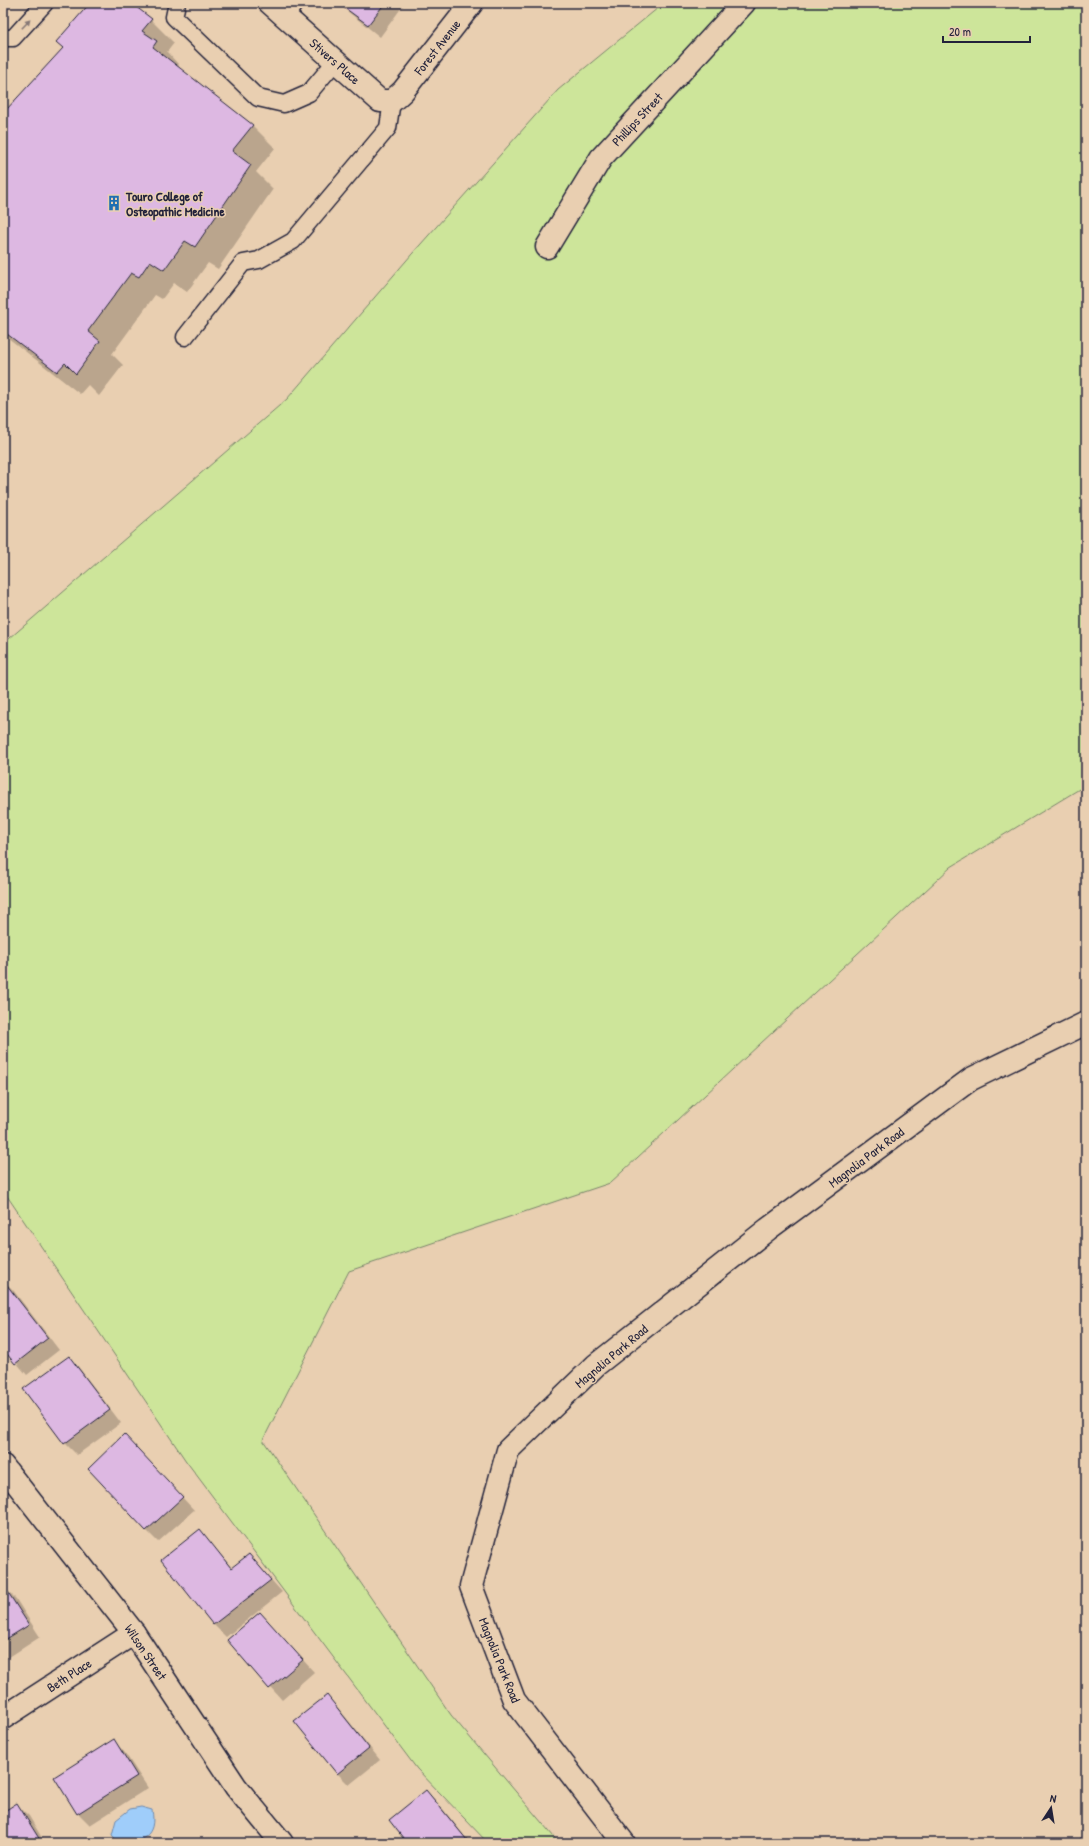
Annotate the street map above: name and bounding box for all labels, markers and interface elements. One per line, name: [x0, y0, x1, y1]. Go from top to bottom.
street label: Forest Avenue: [409, 16, 464, 79]
scale bar: [943, 18, 1030, 44]
one-way arrow: [21, 19, 31, 29]
text: 20 m: [949, 23, 971, 40]
street label: Stivers Place: [306, 34, 364, 88]
street label: Phillips Street: [608, 88, 667, 150]
place label: Touro College of Osteopathic Medicine: [125, 187, 225, 221]
building icon: Touro College of Osteopathic Medicine: [105, 194, 123, 212]
street label: Magnolia Park Road: [825, 1123, 907, 1191]
street label: Magnolia Park Road: [571, 1320, 651, 1392]
street label: Magnolia Park Road: [475, 1615, 525, 1705]
street label: Wilson Street: [121, 1621, 172, 1684]
street label: Beth Place: [43, 1654, 95, 1696]
north arrow: [1031, 1788, 1071, 1828]
text: N: [1049, 1791, 1058, 1806]

